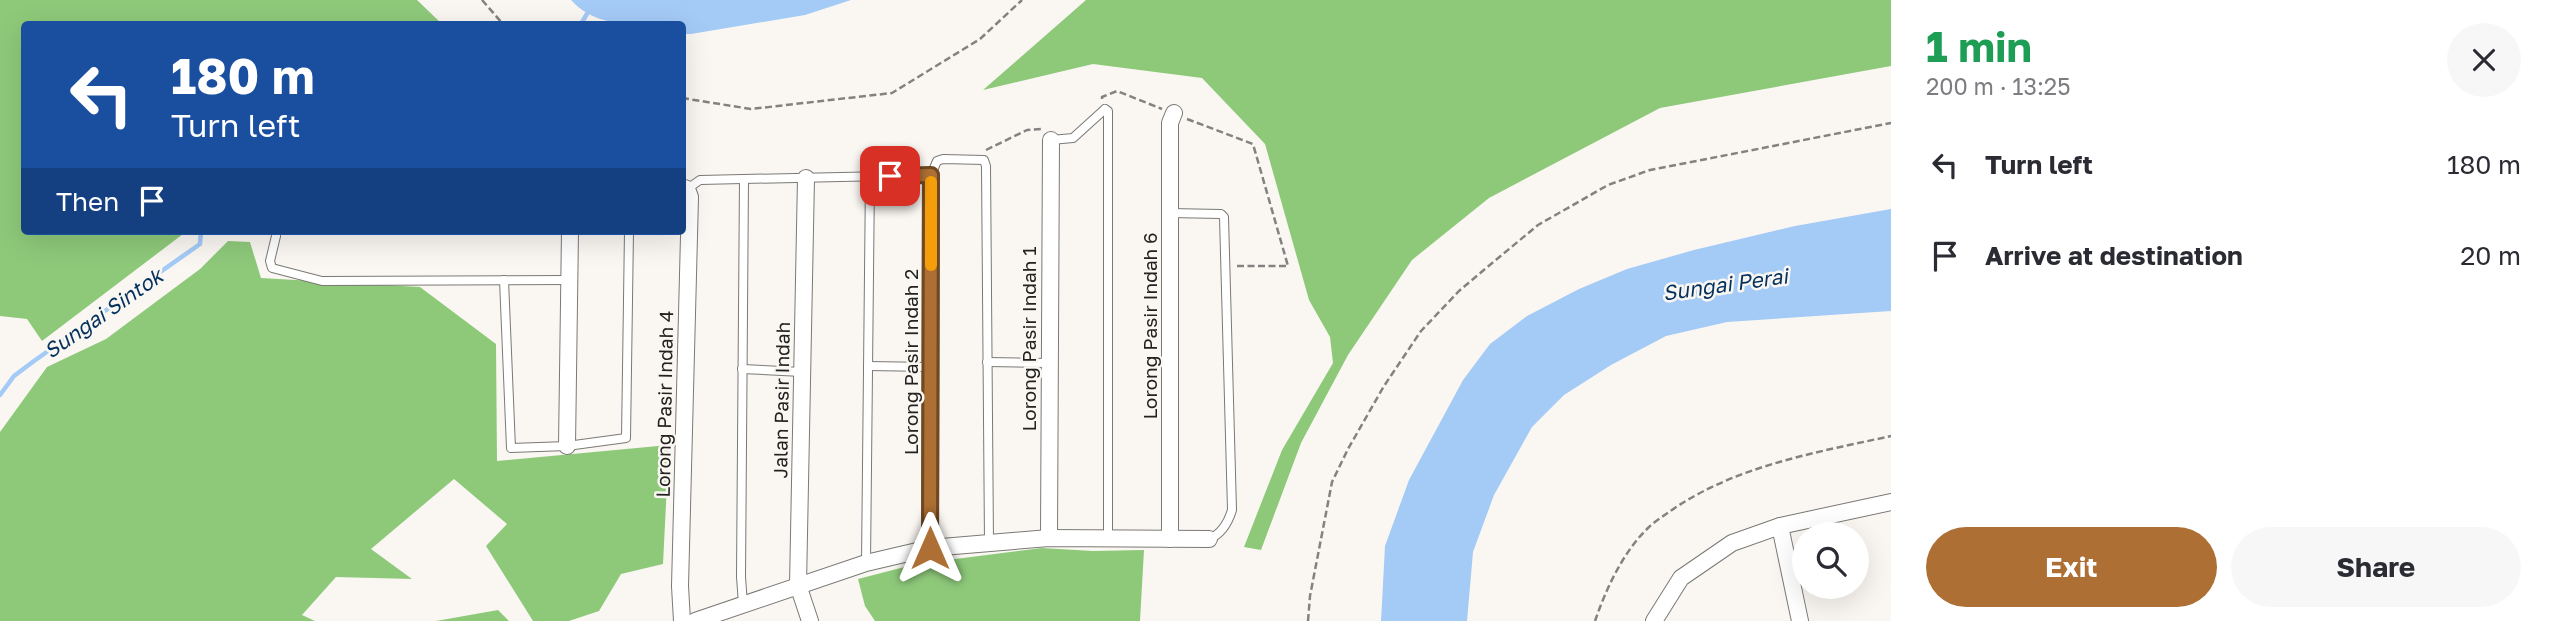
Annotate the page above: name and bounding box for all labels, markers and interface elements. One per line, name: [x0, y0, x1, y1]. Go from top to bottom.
text: 1 min: [1926, 21, 2032, 71]
button: close: [2447, 23, 2521, 97]
text: 180 m: [171, 46, 315, 105]
icon: left: [56, 49, 147, 140]
text: 200 m · 13:25: [1926, 72, 2071, 100]
text: Turn left: [171, 106, 300, 144]
pin: [860, 146, 920, 206]
icon: left: [1926, 146, 1964, 184]
text: Turn left: [1985, 149, 2093, 180]
text: 180 m: [2447, 149, 2521, 180]
icon: arrive: [871, 157, 909, 195]
icon: arrive: [133, 182, 171, 220]
text: Then: [56, 186, 119, 217]
street label: Lorong Pasir Indah 6: [1138, 232, 1161, 420]
icon: arrive: [1926, 237, 1964, 275]
text: Arrive at destination: [1985, 240, 2243, 271]
text: 20 m: [2460, 240, 2521, 271]
street label: Lorong Pasir Indah 1: [1017, 247, 1040, 431]
water label: Sungai Sintok: [38, 261, 169, 364]
water label: Sungai Perai: [1661, 262, 1792, 306]
street label: Lorong Pasir Indah 2: [899, 269, 922, 455]
street label: Lorong Pasir Indah 4: [651, 310, 677, 498]
street label: Jalan Pasir Indah: [768, 322, 794, 478]
position arrow: [893, 511, 967, 585]
map controls: [1792, 522, 1869, 599]
button: search: [1792, 522, 1869, 599]
button: Exit: [1926, 527, 2217, 607]
button: Share: [2231, 527, 2521, 607]

